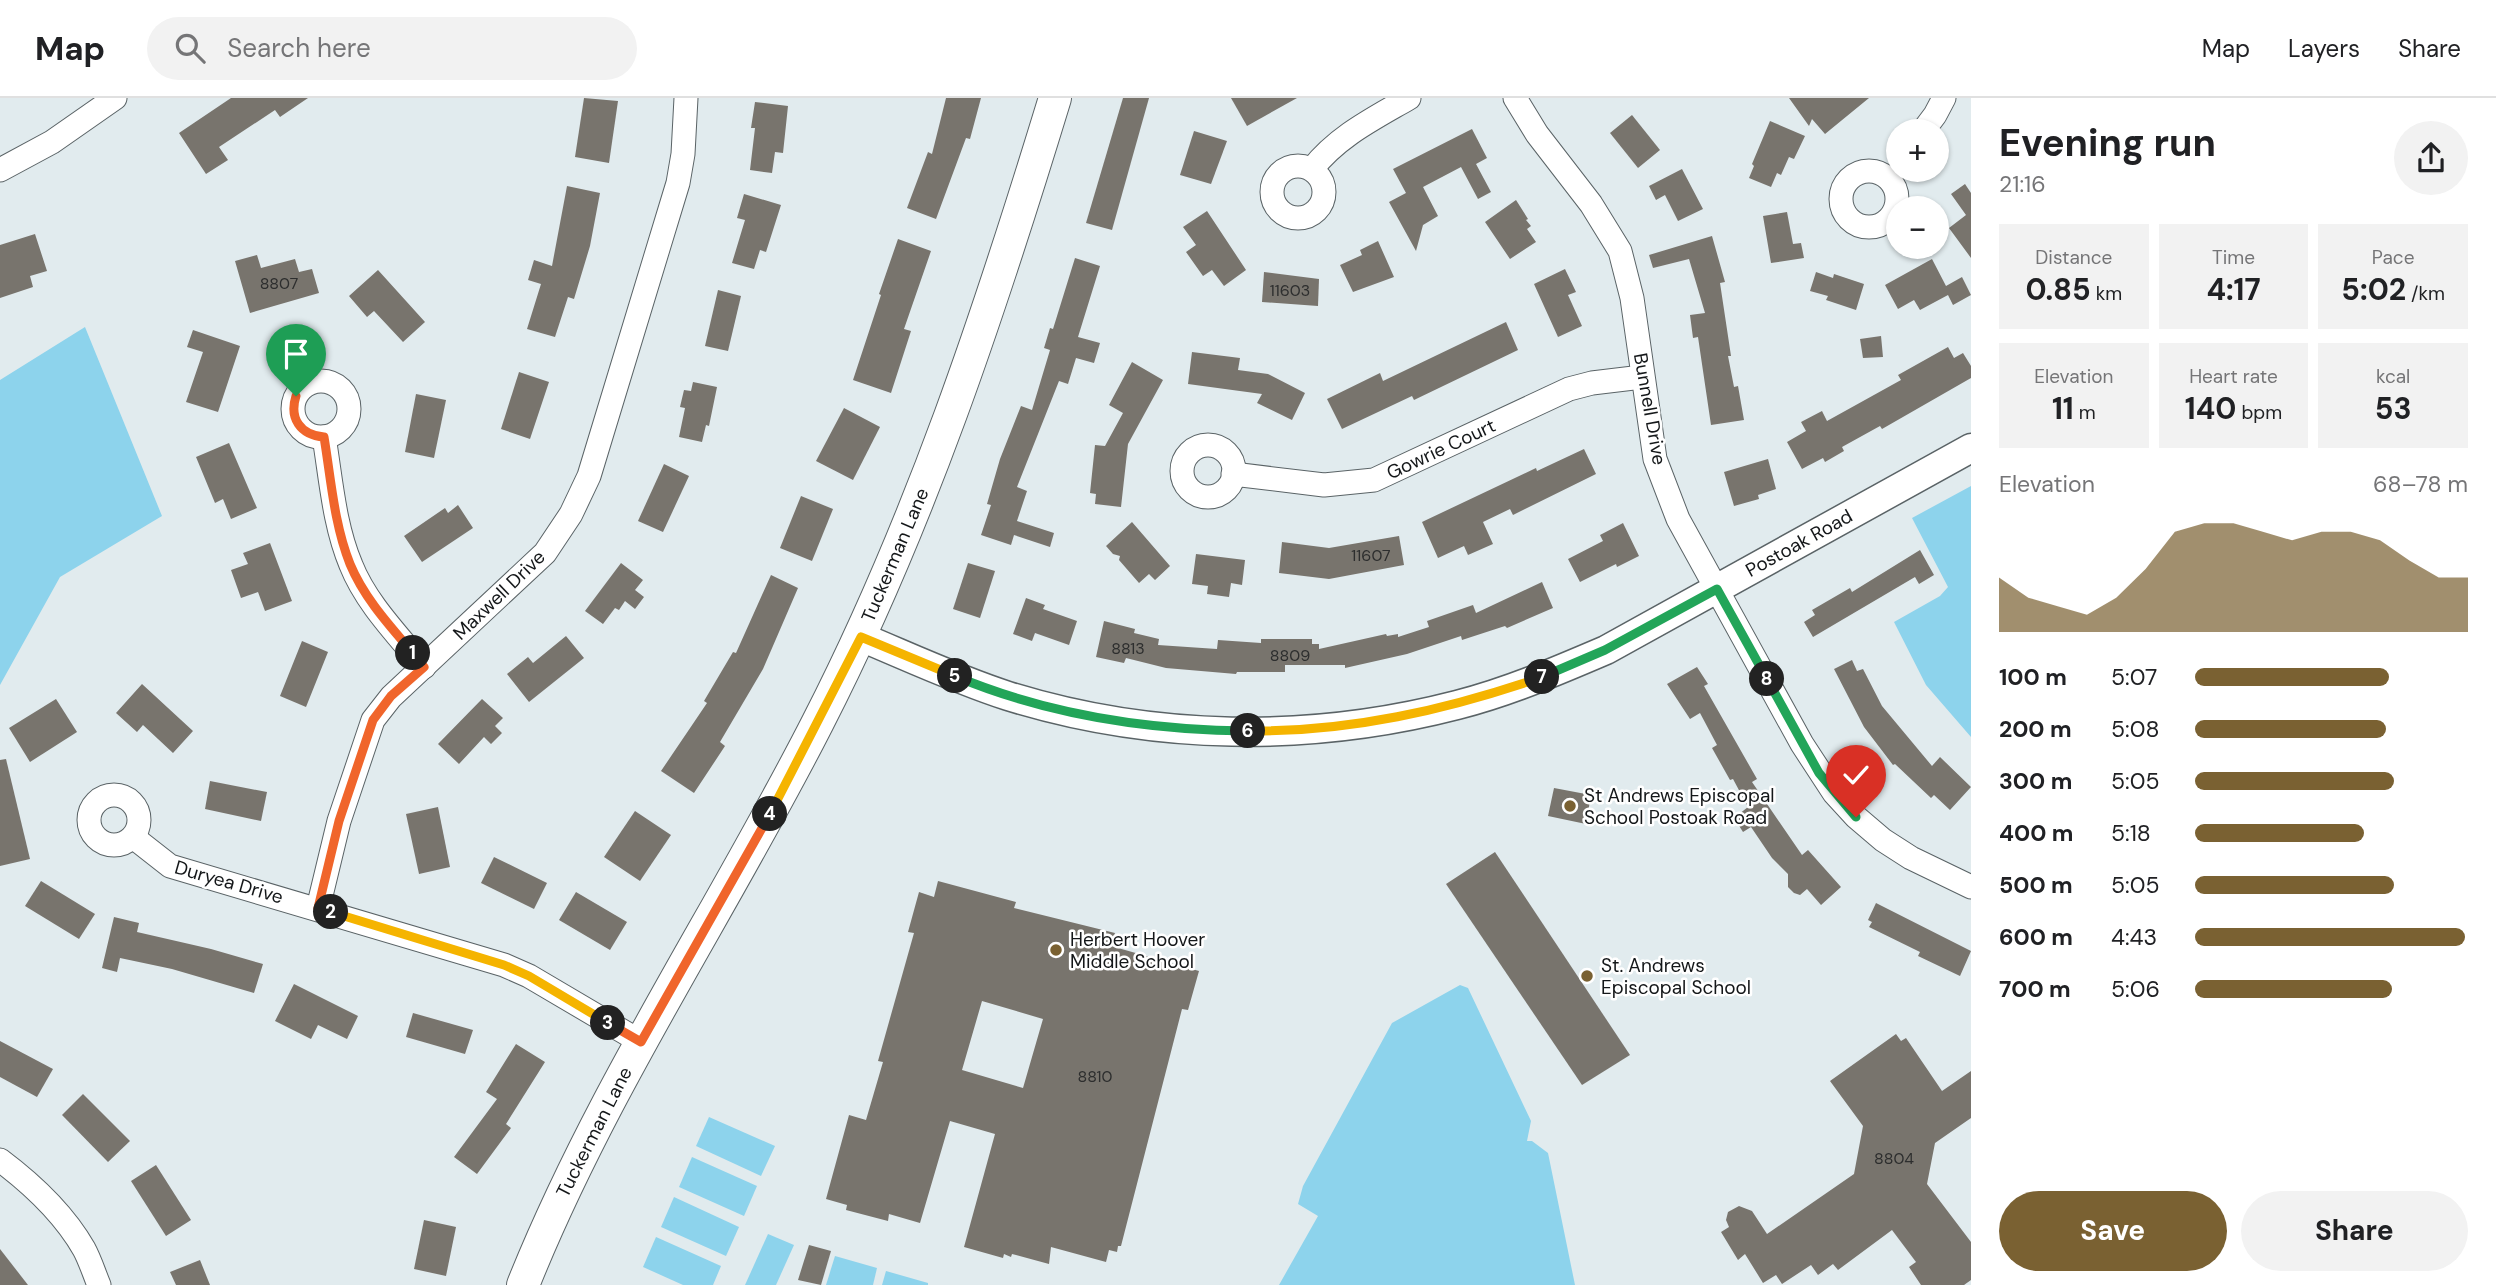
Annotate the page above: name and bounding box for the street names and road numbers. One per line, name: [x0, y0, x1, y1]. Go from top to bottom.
street label: Bunnell Drive: [1628, 351, 1672, 467]
street label: Gowrie Court: [1382, 413, 1500, 485]
street label: Tuckerman Lane: [855, 484, 935, 626]
street label: Postoak Road: [1741, 503, 1857, 583]
street label: Maxwell Drive: [447, 545, 551, 645]
street label: Duryea Drive: [172, 855, 286, 909]
street label: Tuckerman Lane: [550, 1062, 638, 1202]

